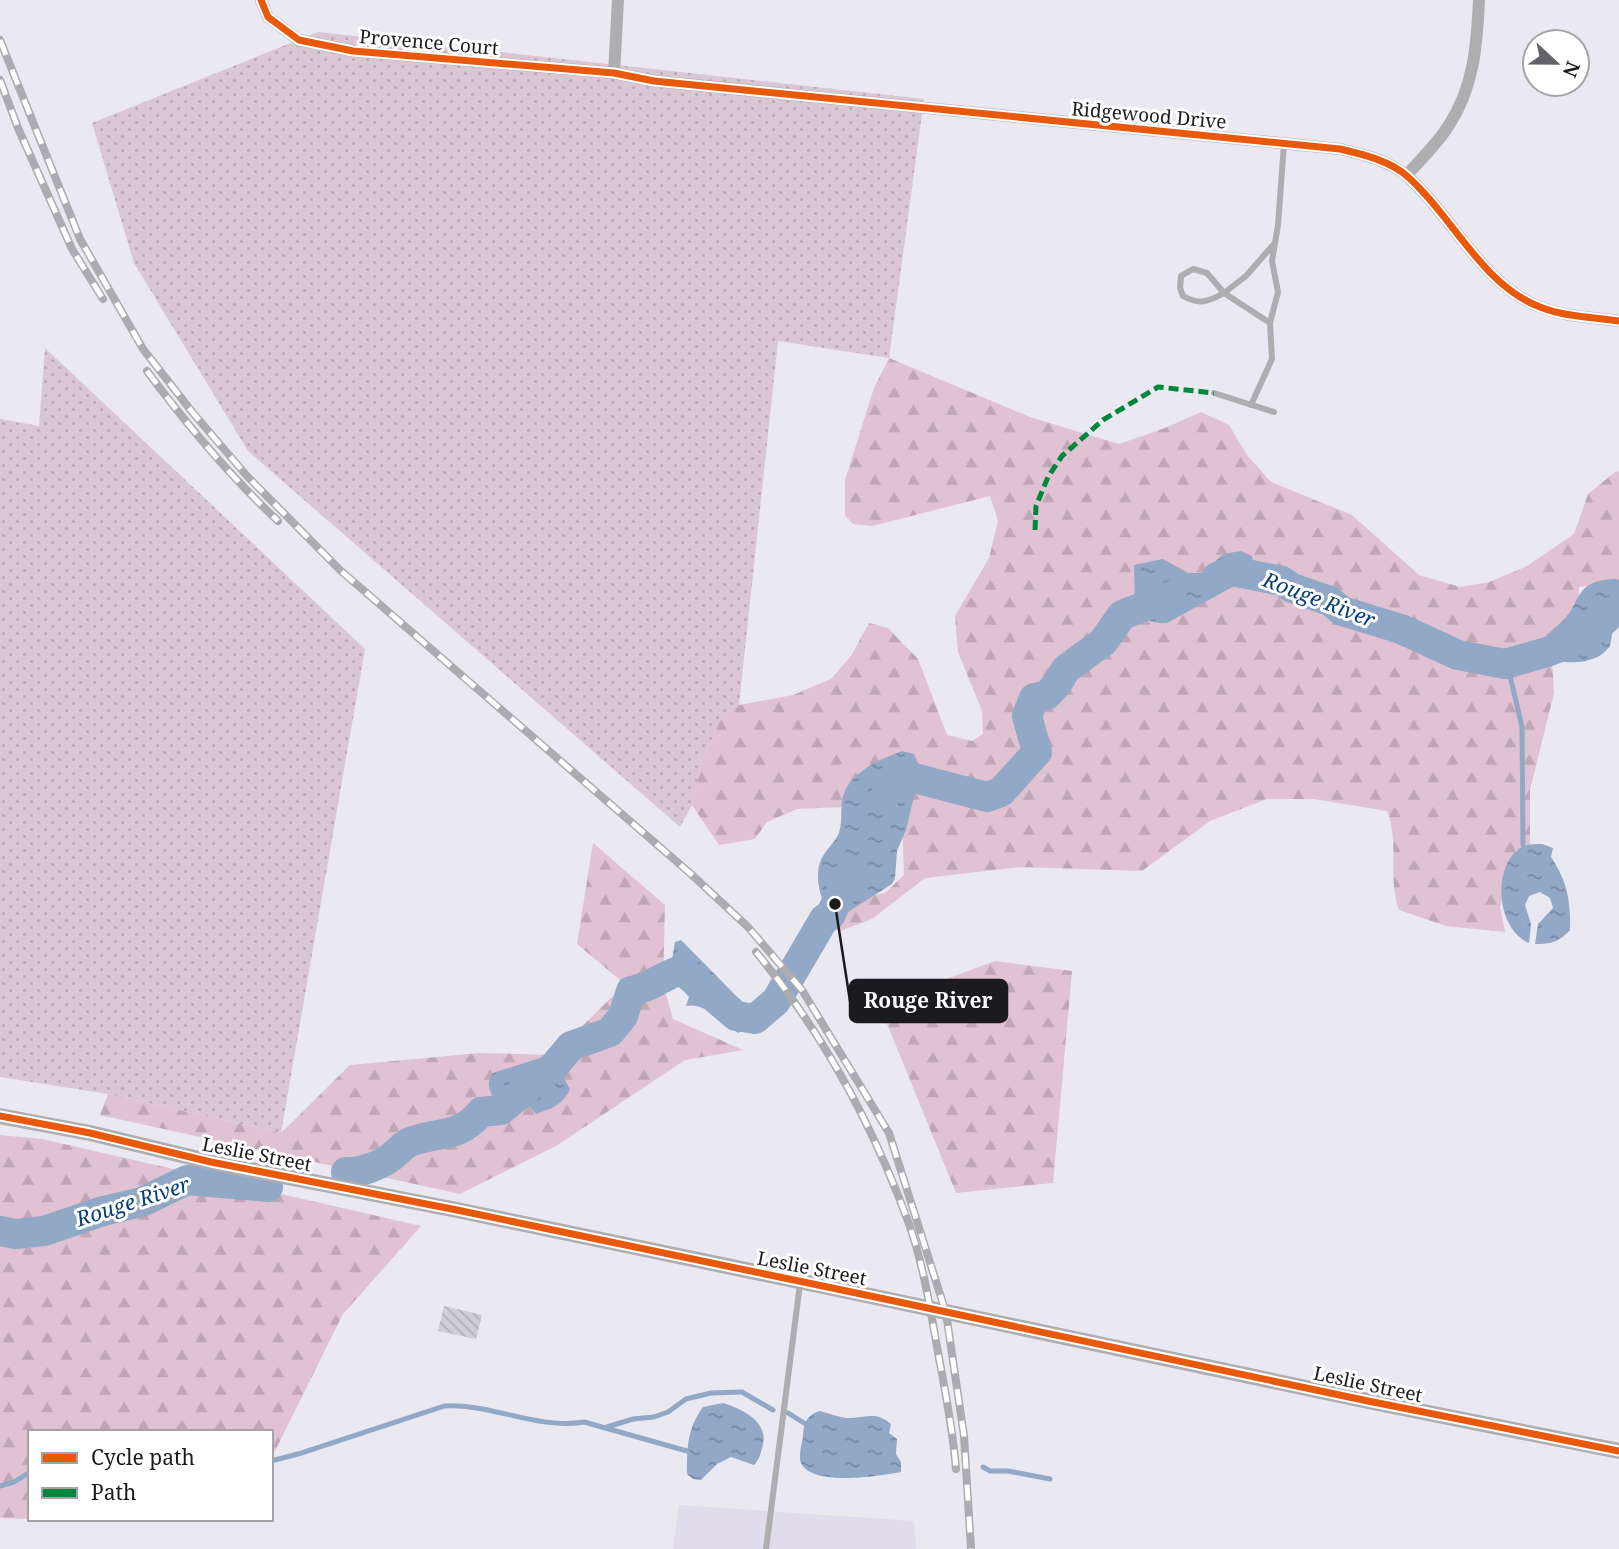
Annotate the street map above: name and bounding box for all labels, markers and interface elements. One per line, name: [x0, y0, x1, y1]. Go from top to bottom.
street label: Provence Court: [358, 23, 500, 61]
north arrow: [1521, 28, 1591, 98]
text: N: [1557, 58, 1587, 81]
street label: Ridgewood Drive: [1070, 95, 1228, 135]
water label: Rouge River: [1258, 565, 1380, 633]
callout: Rouge River: [850, 980, 1007, 1022]
text: Rouge River: [863, 986, 993, 1014]
street label: Leslie Street: [200, 1131, 314, 1177]
water label: Rouge River: [71, 1169, 193, 1233]
street label: Leslie Street: [755, 1245, 869, 1291]
street label: Leslie Street: [1311, 1360, 1425, 1408]
legend: [28, 1430, 273, 1521]
text: Cycle path: [91, 1443, 195, 1471]
text: Path: [91, 1478, 136, 1506]

